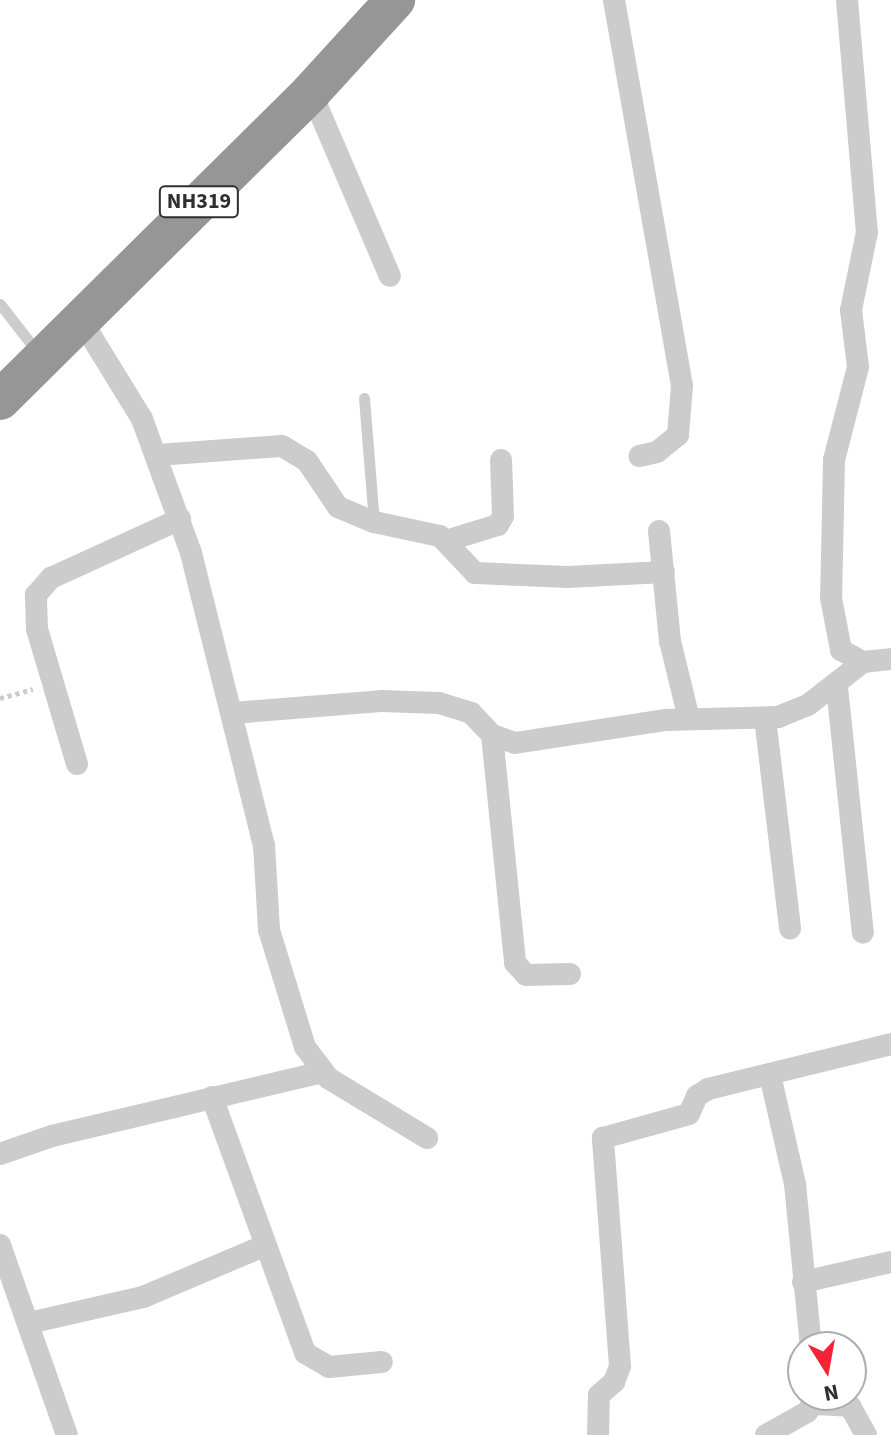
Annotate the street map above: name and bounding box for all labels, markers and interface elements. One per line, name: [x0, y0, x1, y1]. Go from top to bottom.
road number: NH319: [157, 184, 241, 220]
north arrow: [787, 1331, 867, 1411]
text: N: [821, 1375, 841, 1410]

